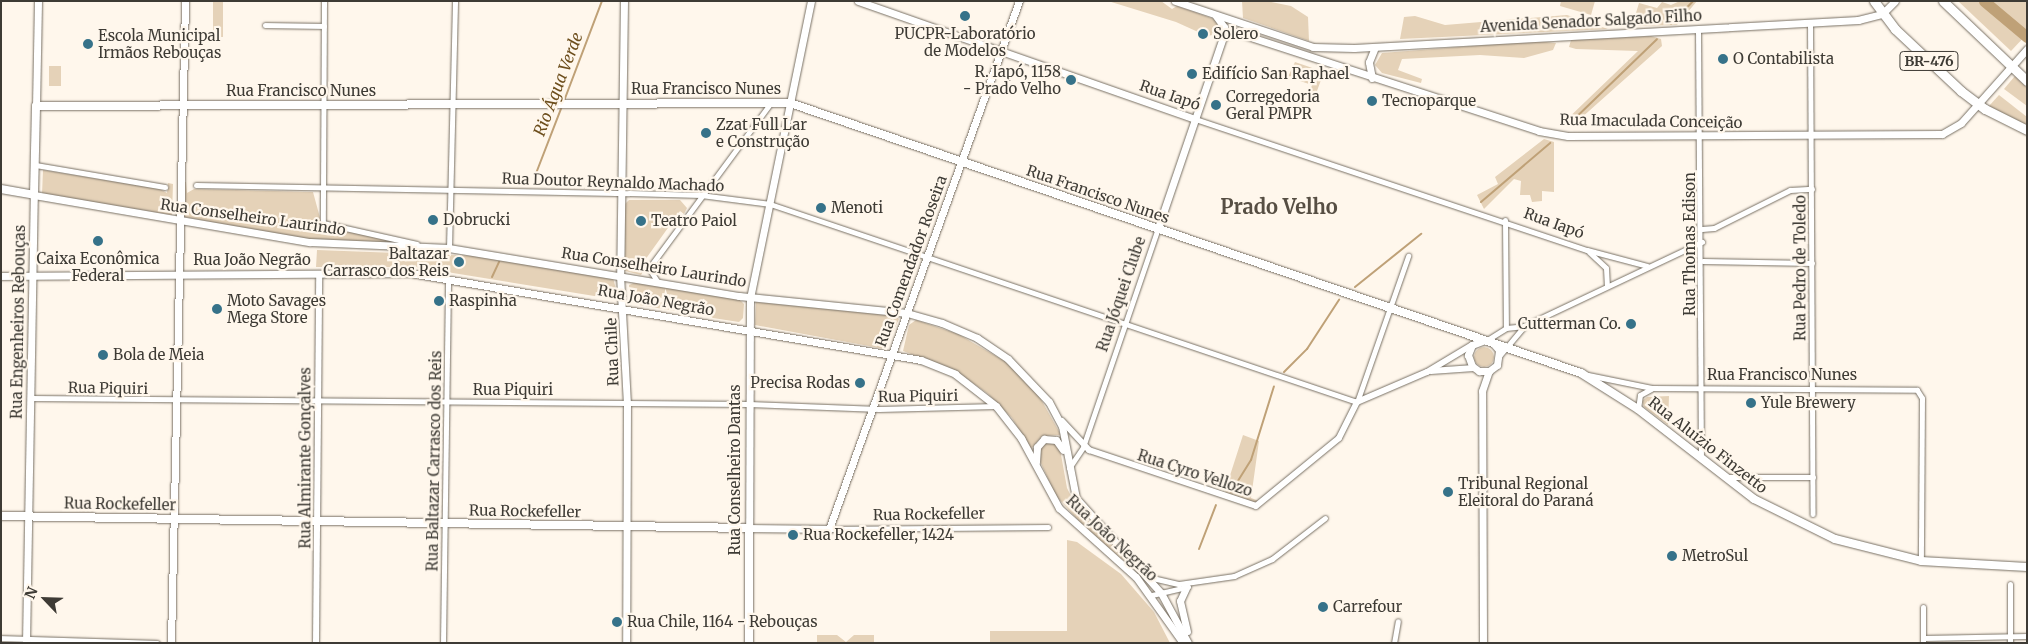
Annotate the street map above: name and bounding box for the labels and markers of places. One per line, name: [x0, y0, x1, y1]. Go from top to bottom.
marker: PUCPR-Laboratório de Modelos: [959, 10, 971, 22]
place label: PUCPR-Laboratório de Modelos: [895, 24, 1035, 59]
place label: Solero: [1213, 25, 1258, 43]
place label: Escola Municipal Irmãos Rebouças: [98, 26, 221, 61]
marker: Solero: [1197, 28, 1209, 40]
marker: Escola Municipal Irmãos Rebouças: [82, 38, 94, 50]
place label: O Contabilista: [1733, 50, 1834, 68]
marker: O Contabilista: [1717, 53, 1729, 65]
place label: R. Iapó, 1158 - Prado Velho: [963, 62, 1061, 97]
place label: Edifício San Raphael: [1202, 65, 1349, 83]
marker: Edifício San Raphael: [1186, 68, 1198, 80]
marker: R. Iapó, 1158 - Prado Velho: [1065, 74, 1077, 86]
place label: Corregedoria Geral PMPR: [1226, 87, 1320, 122]
place label: Tecnoparque: [1382, 92, 1476, 110]
marker: Tecnoparque: [1366, 95, 1378, 107]
marker: Corregedoria Geral PMPR: [1210, 99, 1222, 111]
place label: Zzat Full Lar e Construção: [716, 115, 809, 150]
marker: Zzat Full Lar e Construção: [700, 127, 712, 139]
place label: Menoti: [831, 199, 883, 217]
marker: Menoti: [815, 202, 827, 214]
place label: Dobrucki: [443, 211, 510, 229]
place label: Teatro Paiol: [651, 212, 737, 230]
marker: Dobrucki: [427, 214, 439, 226]
marker: Teatro Paiol: [635, 215, 647, 227]
marker: Caixa Econômica Federal: [92, 235, 104, 247]
place label: Baltazar Carrasco dos Reis: [323, 244, 449, 279]
place label: Caixa Econômica Federal: [36, 249, 160, 284]
marker: Baltazar Carrasco dos Reis: [453, 256, 465, 268]
place label: Moto Savages Mega Store: [227, 291, 326, 326]
place label: Raspinha: [449, 292, 517, 310]
marker: Raspinha: [433, 295, 445, 307]
marker: Moto Savages Mega Store: [211, 303, 223, 315]
place label: Cutterman Co.: [1518, 315, 1621, 333]
marker: Cutterman Co.: [1625, 318, 1637, 330]
place label: Bola de Meia: [113, 346, 204, 364]
marker: Bola de Meia: [97, 349, 109, 361]
place label: Precisa Rodas: [750, 374, 850, 392]
marker: Precisa Rodas: [854, 377, 866, 389]
place label: Yule Brewery: [1761, 394, 1856, 412]
marker: Yule Brewery: [1745, 397, 1757, 409]
place label: Tribunal Regional Eleitoral do Paraná: [1458, 474, 1593, 509]
marker: Tribunal Regional Eleitoral do Paraná: [1442, 486, 1454, 498]
place label: Rua Rockefeller, 1424: [803, 526, 954, 544]
marker: Rua Rockefeller, 1424: [787, 529, 799, 541]
place label: MetroSul: [1682, 547, 1748, 565]
marker: MetroSul: [1666, 550, 1678, 562]
place label: Carrefour: [1333, 598, 1402, 616]
marker: Carrefour: [1317, 601, 1329, 613]
place label: Rua Chile, 1164 - Rebouças: [627, 613, 818, 631]
marker: Rua Chile, 1164 - Rebouças: [611, 616, 623, 628]

